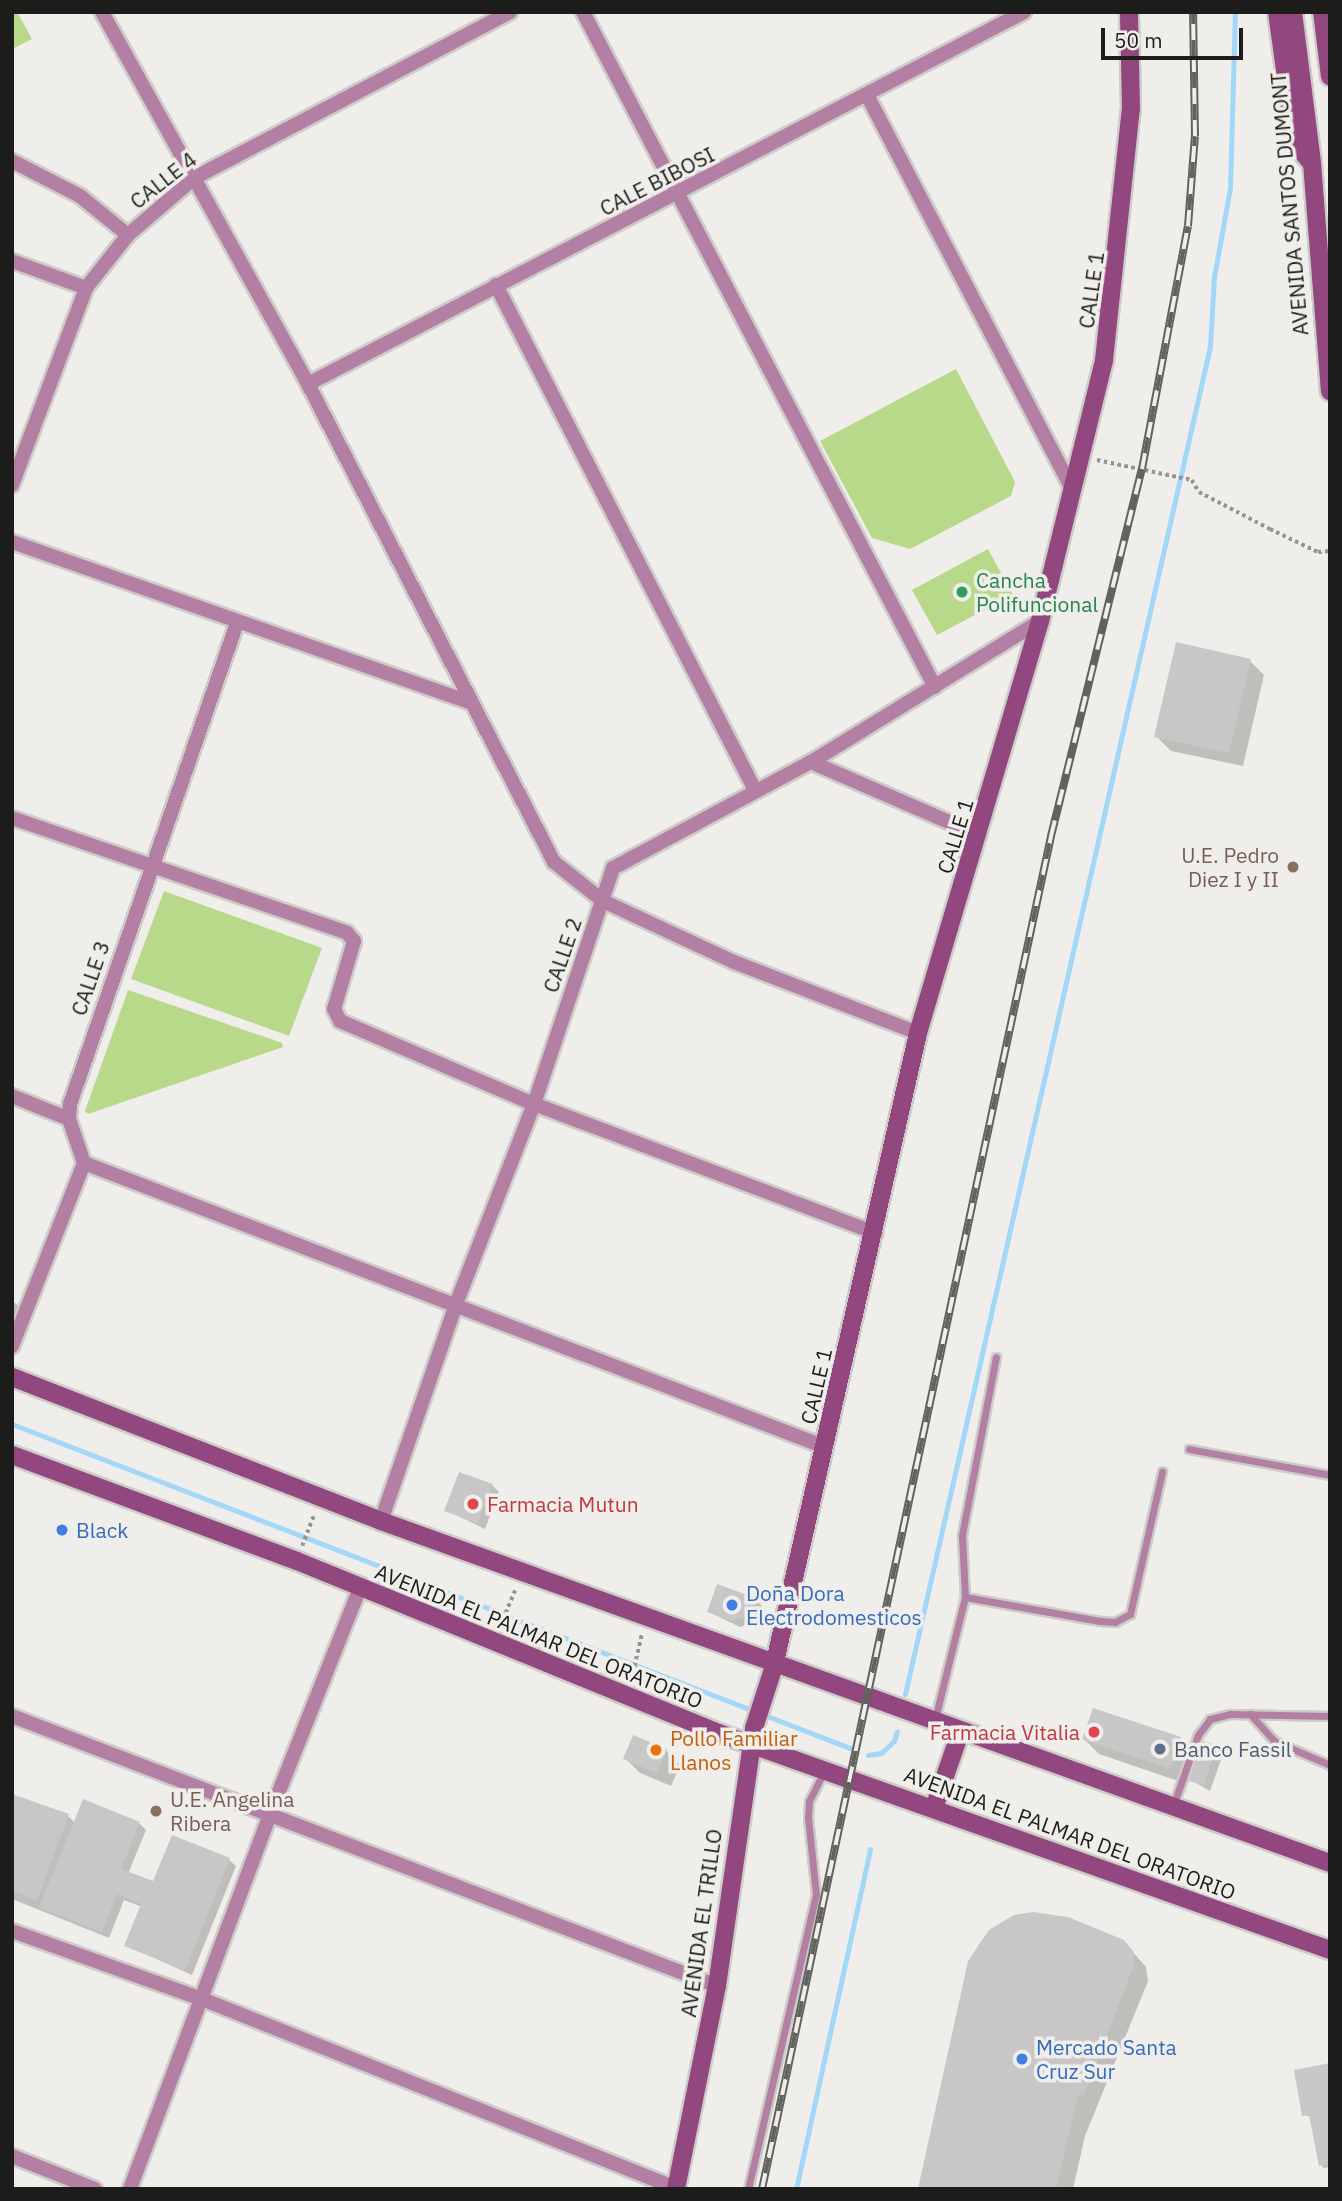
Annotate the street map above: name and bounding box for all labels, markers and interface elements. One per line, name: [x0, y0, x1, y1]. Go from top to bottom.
scale bar: [1104, 14, 1246, 58]
text: 50 m: [1114, 26, 1163, 54]
street label: AVENIDA SANTOS DUMONT: [1265, 71, 1313, 337]
street label: CALE BIBOSI: [595, 141, 719, 221]
street label: CALLE 4: [125, 146, 201, 214]
street label: CALLE 1: [1073, 250, 1109, 330]
place label: Cancha Polifuncional: [976, 567, 1098, 617]
marker: Cancha Polifuncional: [954, 584, 970, 600]
street label: CALLE 1: [932, 795, 978, 877]
place label: U.E. Pedro Diez I y II: [1181, 842, 1279, 892]
marker: U.E. Pedro Diez I y II: [1285, 859, 1301, 875]
street label: CALLE 2: [537, 914, 587, 996]
street label: CALLE 3: [65, 937, 115, 1019]
street label: CALLE 1: [795, 1345, 837, 1427]
place label: Farmacia Mutun: [487, 1491, 639, 1517]
marker: Farmacia Mutun: [465, 1496, 481, 1512]
place label: Black: [76, 1517, 128, 1543]
marker: Black: [54, 1522, 70, 1538]
street label: AVENIDA EL PALMAR DEL ORATORIO: [372, 1559, 706, 1713]
place label: Doña Dora Electrodomesticos: [746, 1580, 922, 1630]
marker: Doña Dora Electrodomesticos: [724, 1597, 740, 1613]
place label: Farmacia Vitalia: [930, 1719, 1080, 1745]
marker: Farmacia Vitalia: [1086, 1724, 1102, 1740]
place label: Pollo Familiar Llanos: [670, 1725, 798, 1775]
place label: Banco Fassil: [1174, 1736, 1291, 1762]
marker: Banco Fassil: [1152, 1741, 1168, 1757]
marker: Pollo Familiar Llanos: [648, 1742, 664, 1758]
street label: AVENIDA EL PALMAR DEL ORATORIO: [901, 1761, 1239, 1905]
place label: U.E. Angelina Ribera: [170, 1786, 294, 1836]
marker: U.E. Angelina Ribera: [148, 1803, 164, 1819]
street label: AVENIDA EL TRILLO: [675, 1827, 727, 2019]
place label: Mercado Santa Cruz Sur: [1036, 2034, 1177, 2084]
marker: Mercado Santa Cruz Sur: [1014, 2051, 1030, 2067]

